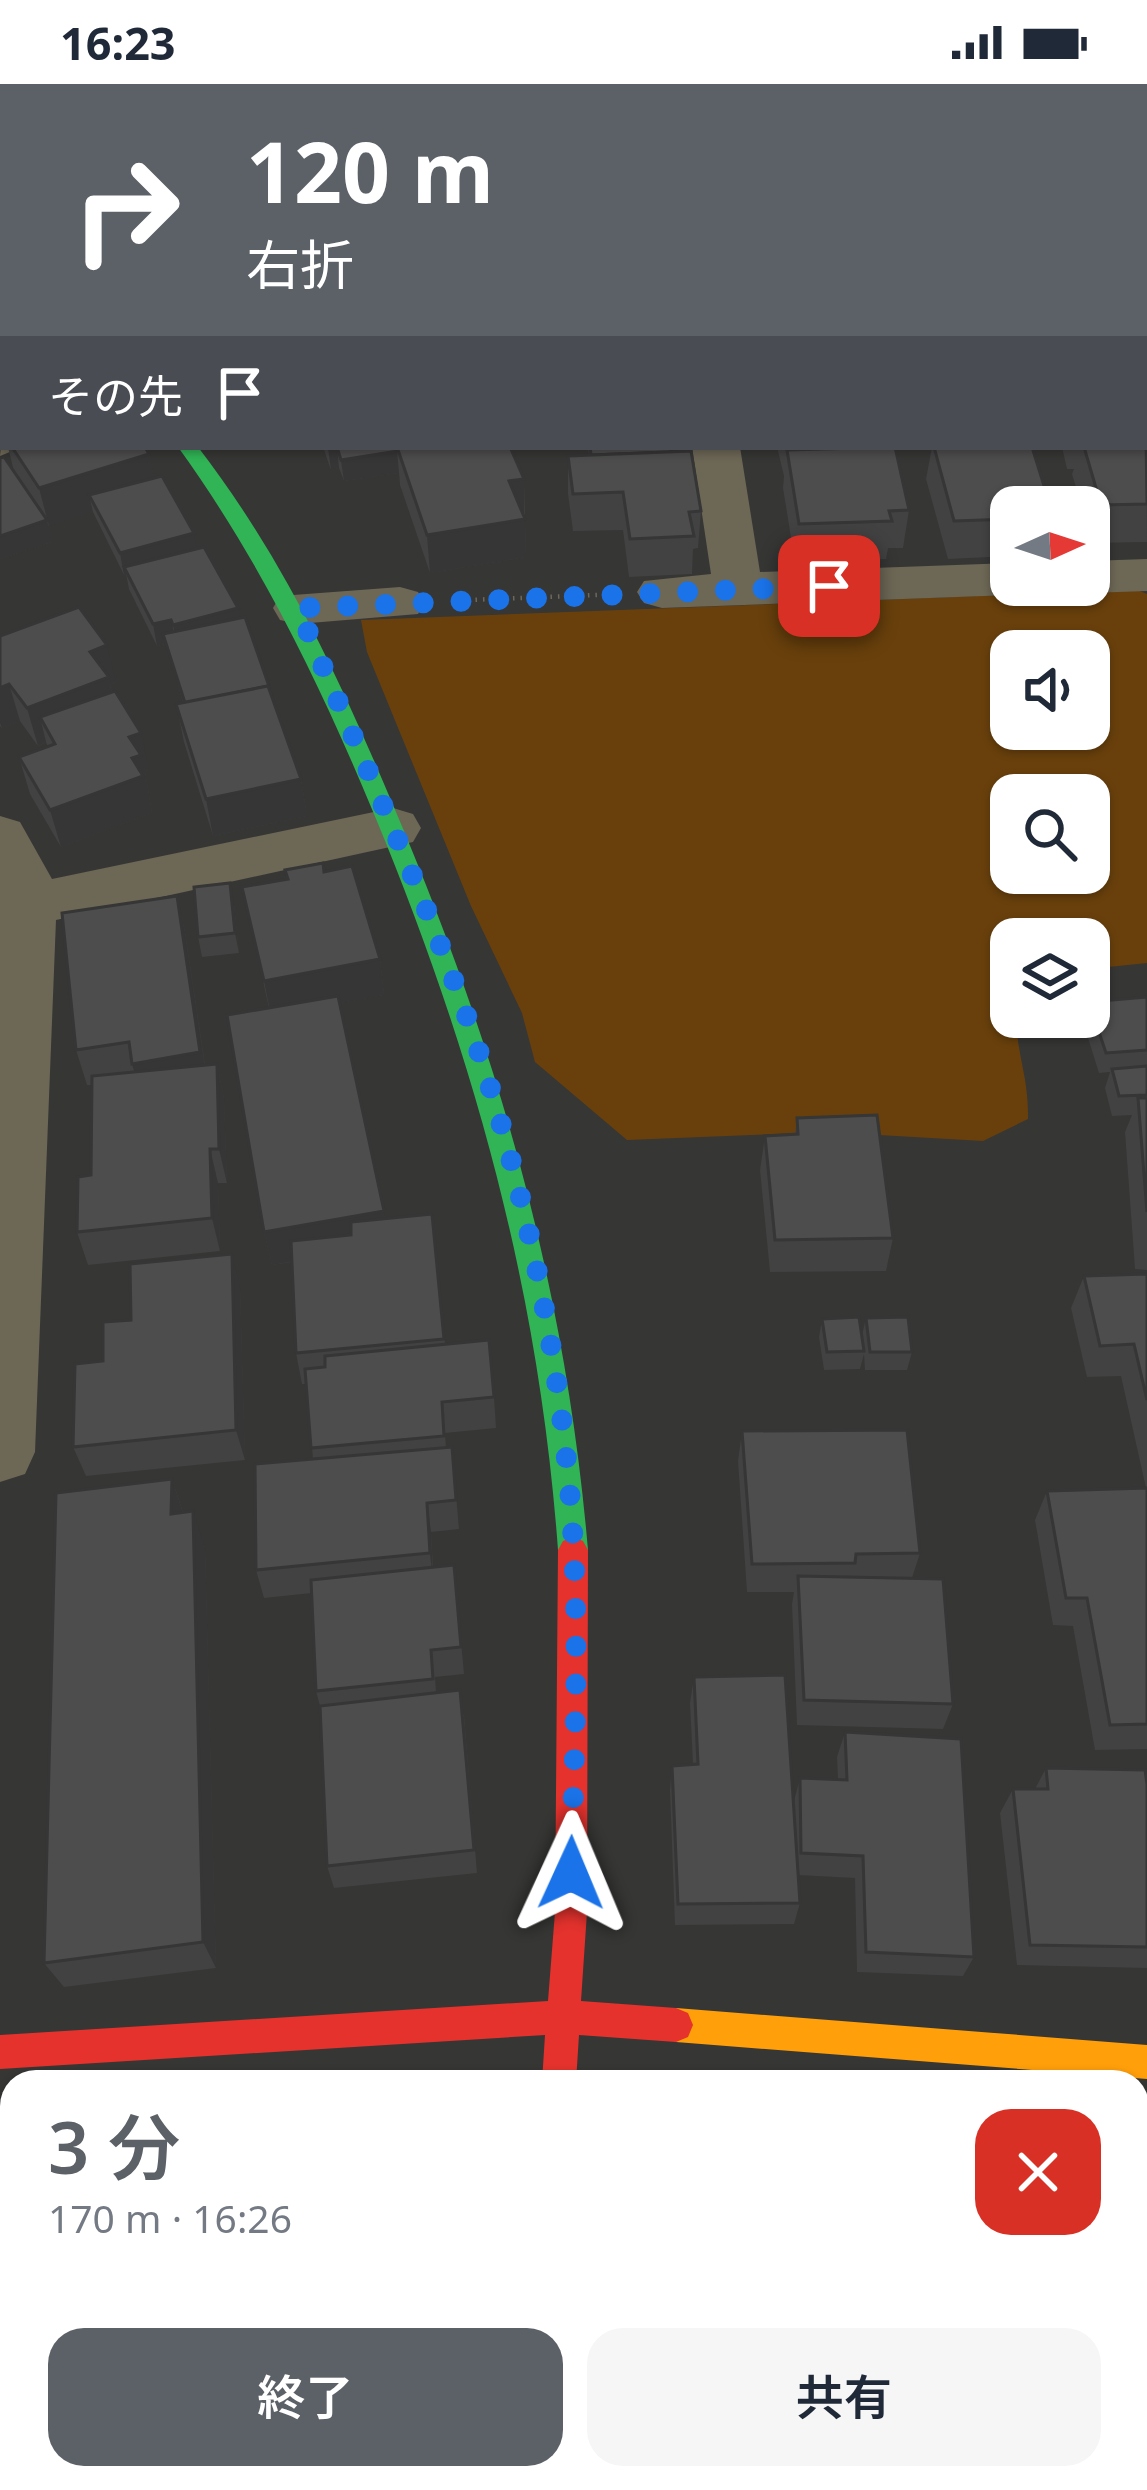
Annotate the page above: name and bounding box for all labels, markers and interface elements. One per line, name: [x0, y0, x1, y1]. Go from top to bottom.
text: 16:23: [60, 12, 176, 73]
text: 120 m: [246, 113, 494, 228]
icon: right: [48, 132, 204, 288]
text: 右折: [246, 227, 354, 301]
icon: arrive: [207, 360, 273, 426]
text: その先: [48, 365, 183, 426]
north arrow: [990, 486, 1110, 606]
map controls: [990, 486, 1110, 1038]
pin: [778, 535, 880, 637]
icon: arrive: [796, 553, 862, 619]
button: sound: [990, 630, 1110, 750]
button: search: [990, 774, 1110, 894]
button: layers: [990, 918, 1110, 1038]
position arrow: [508, 1810, 634, 1936]
text: 3 分: [48, 2097, 180, 2195]
button: close: [975, 2109, 1101, 2235]
text: 170 m · 16:26: [48, 2191, 292, 2244]
button: 終了: [48, 2328, 563, 2466]
button: 共有: [587, 2328, 1101, 2466]

